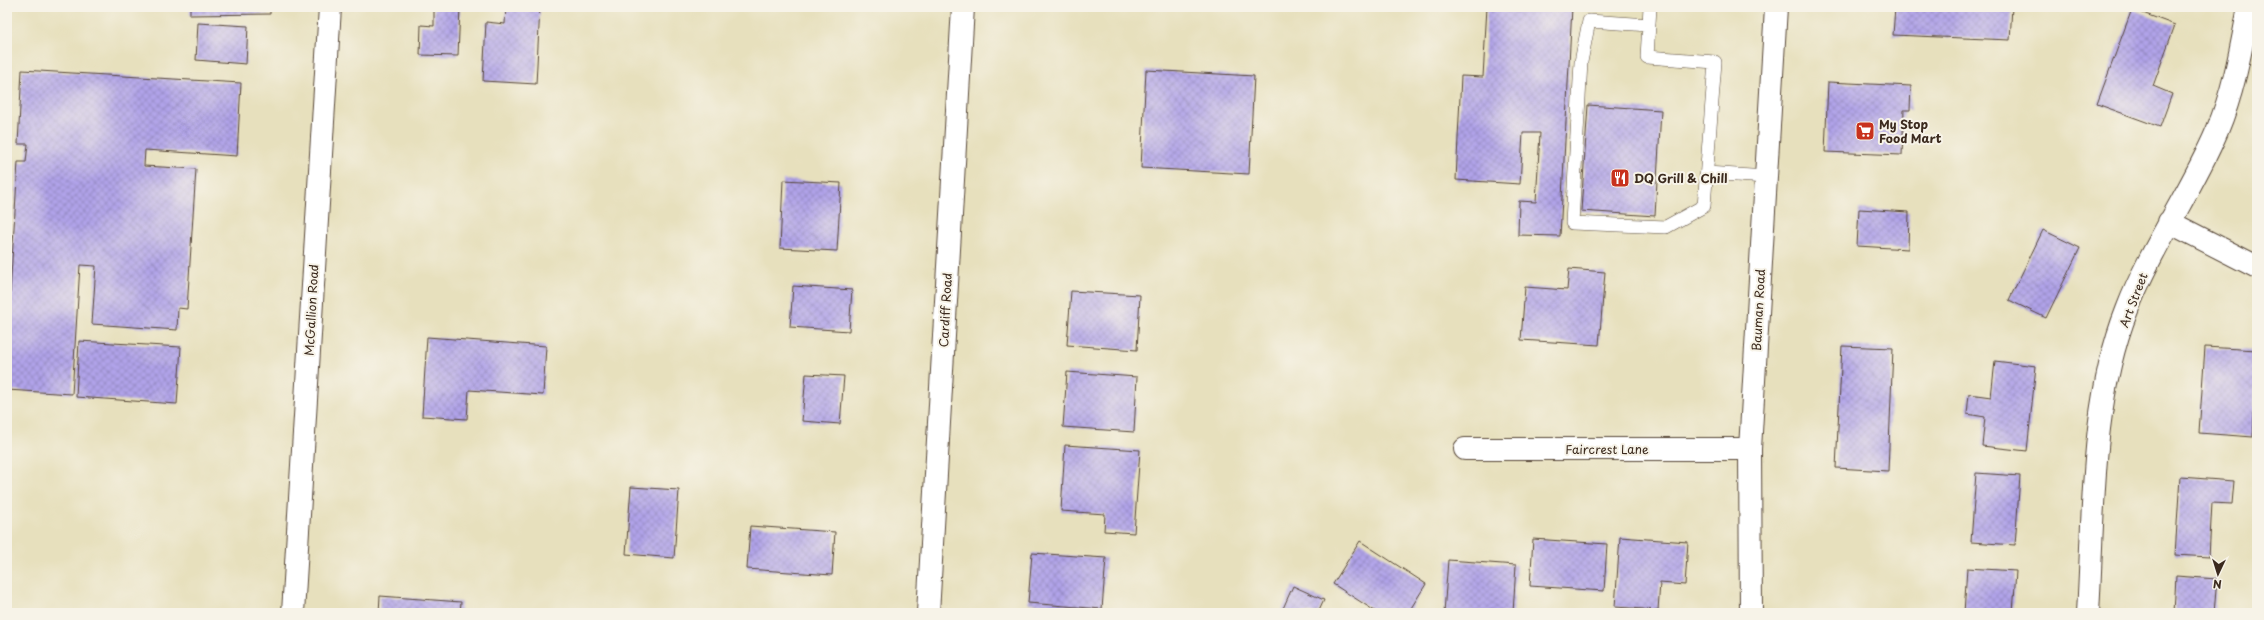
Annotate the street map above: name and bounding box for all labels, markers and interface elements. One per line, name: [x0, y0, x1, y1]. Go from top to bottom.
place label: My Stop Food Mart: [1879, 115, 1942, 147]
supermarket icon: My Stop Food Mart: [1854, 120, 1876, 142]
restaurant icon: DQ Grill & Chill: [1609, 167, 1631, 189]
place label: DQ Grill & Chill: [1634, 169, 1728, 187]
street label: McGallion Road: [300, 264, 322, 356]
street label: Bauman Road: [1747, 269, 1769, 351]
street label: Art Street: [2114, 270, 2152, 330]
street label: Cardiff Road: [934, 272, 956, 348]
street label: Faircrest Lane: [1565, 440, 1649, 458]
north arrow: [2198, 554, 2238, 594]
text: N: [2212, 576, 2222, 593]

